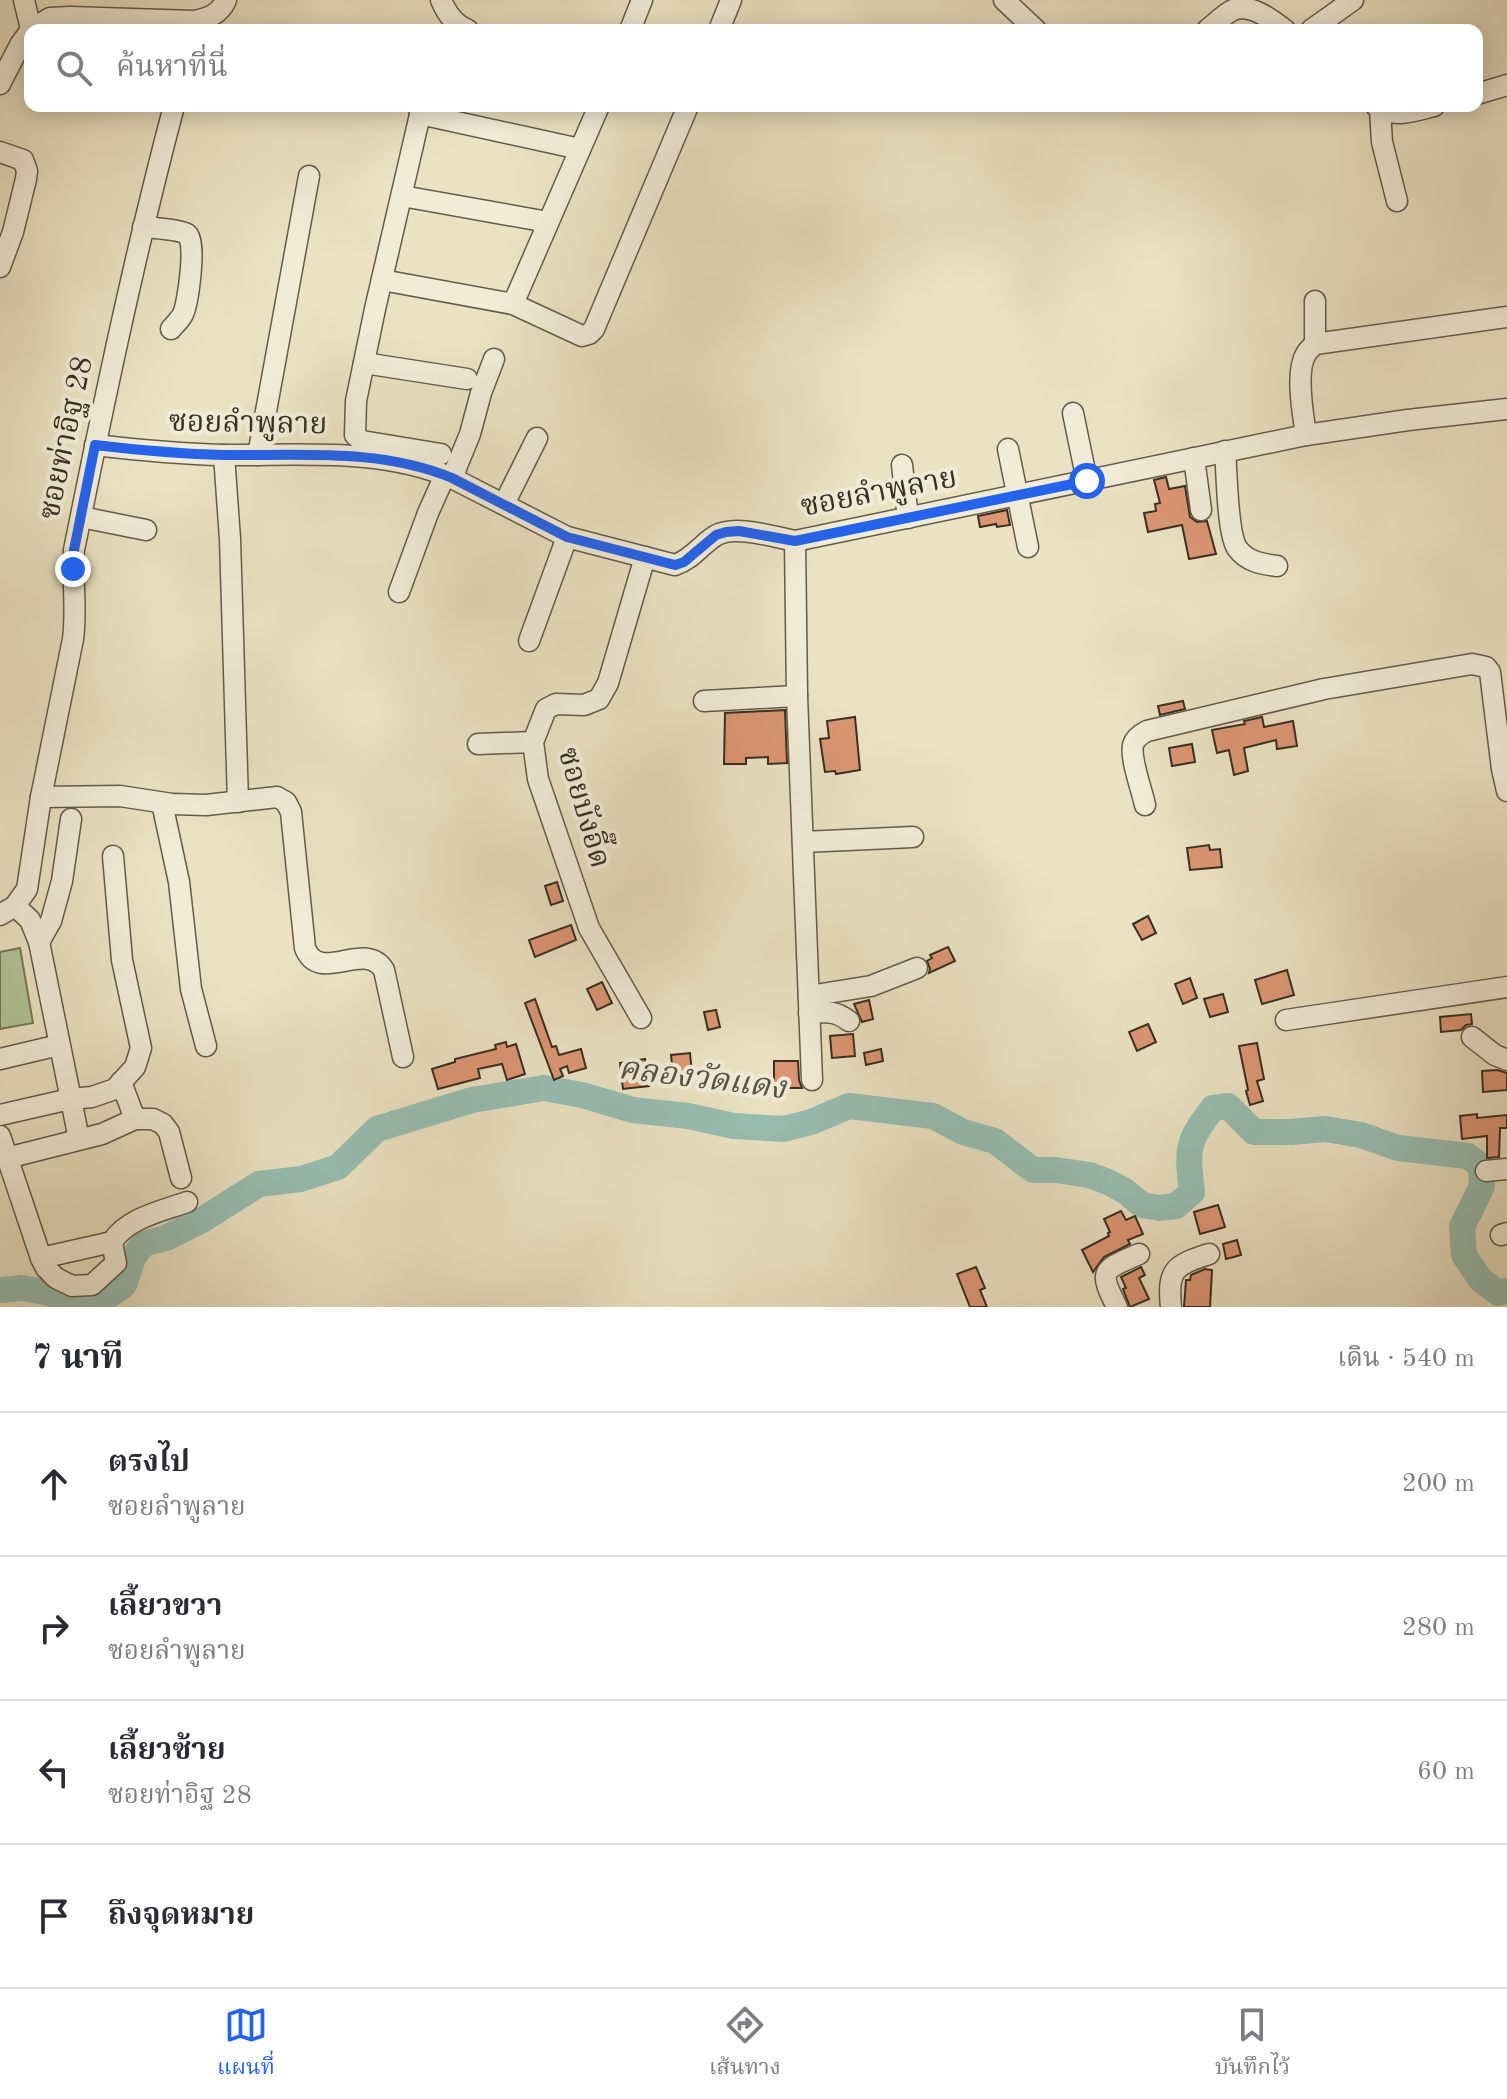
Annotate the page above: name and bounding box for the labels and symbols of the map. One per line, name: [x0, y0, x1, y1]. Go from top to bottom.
street label: ซอยท่าอิฐ 28: [32, 353, 101, 523]
street label: ซอยลำพูลาย: [168, 405, 328, 443]
street label: ซอยลำพูลาย: [798, 460, 960, 526]
route start: [1069, 463, 1105, 499]
route end: [55, 551, 91, 587]
street label: ซอยบังอี๊ด: [551, 742, 623, 872]
water label: คลองวัดแดง: [616, 1052, 789, 1106]

